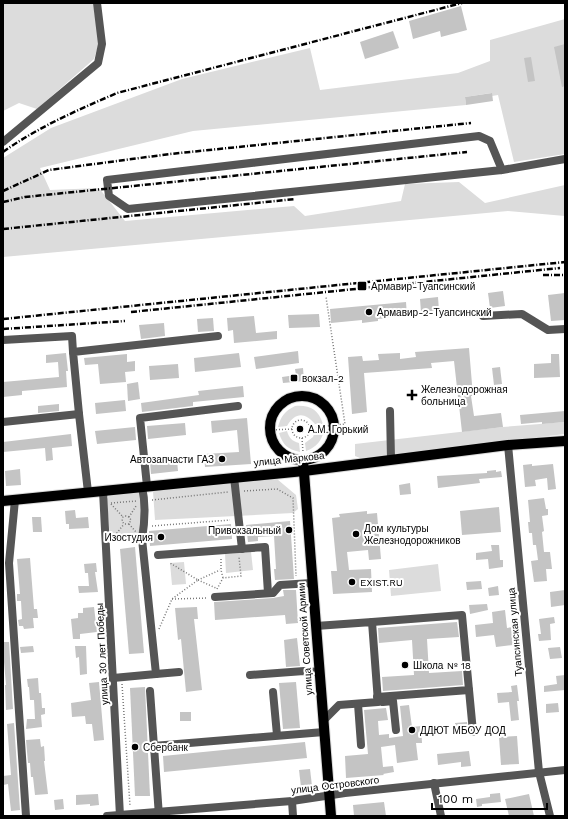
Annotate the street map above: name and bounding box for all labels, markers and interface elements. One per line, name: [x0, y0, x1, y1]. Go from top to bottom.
marker: Армавир-Туапсинский: [356, 280, 368, 292]
place label: Армавир-Туапсинский: [371, 281, 475, 292]
marker: Армавир-2-Туапсинский: [364, 307, 374, 317]
place label: Армавир-2-Туапсинский: [377, 307, 492, 318]
marker: вокзал-2: [289, 373, 299, 383]
place label: вокзал-2: [302, 373, 344, 384]
place label: Железнодорожная больница: [421, 384, 508, 407]
marker: Железнодорожная больница: [406, 389, 418, 401]
marker: А.М. Горький: [295, 424, 305, 434]
place label: А.М. Горький: [308, 424, 368, 435]
street label: улица Маркова: [253, 450, 325, 468]
place label: Автозапчасти ГАЗ: [130, 454, 214, 465]
marker: Автозапчасти ГАЗ: [217, 454, 227, 464]
place label: Дом культуры Железнодорожников: [364, 523, 461, 546]
place label: Привокзальный: [208, 525, 281, 536]
marker: Привокзальный: [284, 525, 294, 535]
marker: Дом культуры Железнодорожников: [351, 529, 361, 539]
place label: Изостудия: [105, 532, 153, 543]
marker: Изостудия: [156, 532, 166, 542]
marker: EXIST.RU: [347, 577, 357, 587]
place label: EXIST.RU: [360, 577, 403, 588]
street label: улица Советской Армии: [296, 582, 314, 696]
street label: Туапсинская улица: [506, 587, 524, 677]
street label: улица 30 лет Победы: [94, 603, 110, 705]
marker: Школа № 18: [400, 660, 410, 670]
place label: Школа № 18: [413, 660, 471, 671]
marker: ДДЮТ МБОУ ДОД: [407, 725, 417, 735]
place label: ДДЮТ МБОУ ДОД: [420, 725, 506, 736]
marker: Сбербанк: [130, 742, 140, 752]
place label: Сбербанк: [143, 742, 189, 753]
street label: улица Островского: [290, 774, 380, 796]
scale bar: [432, 785, 547, 811]
text: 100 m: [438, 792, 473, 806]

